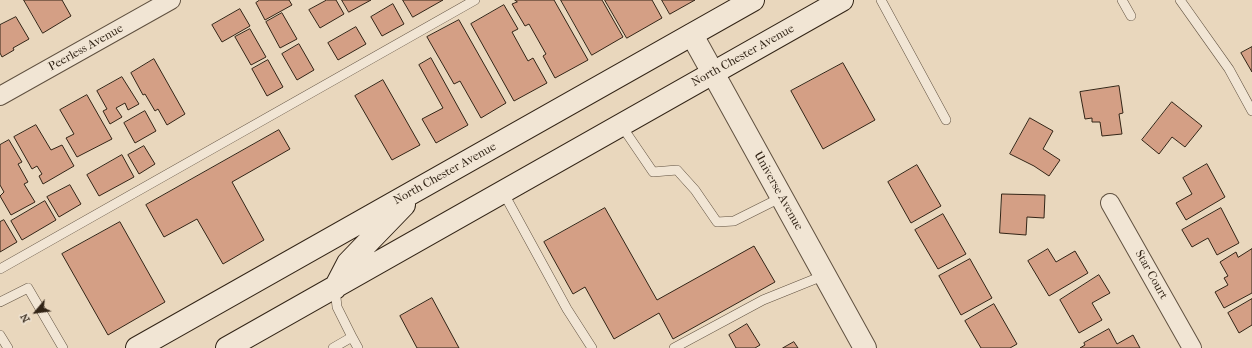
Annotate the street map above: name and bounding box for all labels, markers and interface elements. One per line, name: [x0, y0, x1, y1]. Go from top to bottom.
street label: Peerless Avenue: [46, 22, 126, 74]
street label: North Chester Avenue: [689, 22, 797, 90]
street label: North Chester Avenue: [391, 140, 499, 208]
street label: Universe Avenue: [750, 149, 806, 233]
street label: Star Court: [1132, 248, 1170, 302]
north arrow: [16, 292, 56, 332]
text: N: [17, 311, 33, 325]

